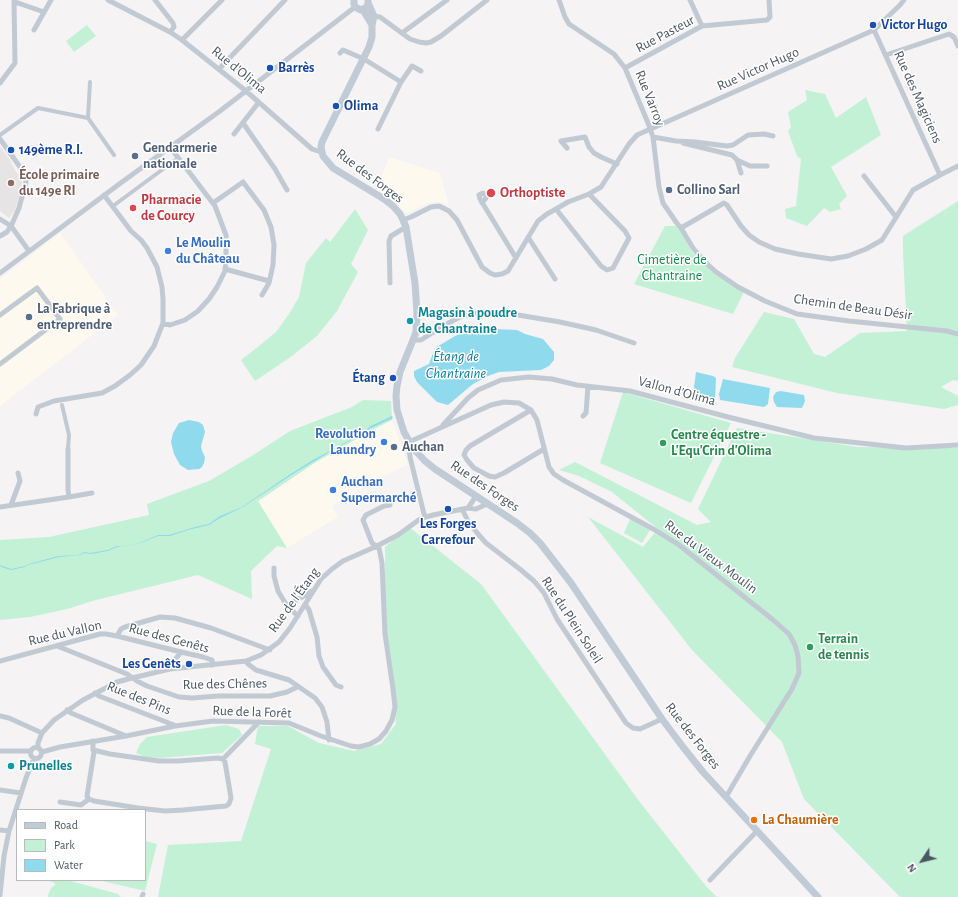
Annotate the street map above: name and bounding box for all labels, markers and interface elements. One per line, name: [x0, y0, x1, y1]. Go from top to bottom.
street label: Rue Pasteur: [633, 12, 697, 56]
place label: Victor Hugo: [881, 17, 947, 33]
marker: Victor Hugo: [868, 20, 878, 30]
street label: Rue d'Olima: [208, 43, 270, 97]
street label: Rue Victor Hugo: [714, 43, 802, 95]
street label: Rue des Magiciens: [890, 48, 946, 146]
place label: Barrès: [278, 60, 314, 76]
marker: Barrès: [265, 63, 275, 73]
street label: Rue Varroy: [631, 68, 669, 128]
place label: Olima: [344, 98, 378, 114]
marker: Olima: [331, 101, 341, 111]
place label: Gendarmerie nationale: [143, 140, 217, 172]
place label: 149ème R.I.: [19, 142, 83, 158]
marker: 149ème R.I.: [6, 145, 16, 155]
street label: Rue des Forges: [333, 145, 407, 207]
marker: Gendarmerie nationale: [130, 151, 140, 161]
place label: École primaire du 149e RI: [19, 167, 99, 200]
marker: École primaire du 149e RI: [6, 178, 16, 188]
place label: Collino Sarl: [677, 182, 740, 198]
place label: Orthoptiste: [500, 185, 565, 201]
marker: Collino Sarl: [664, 185, 674, 195]
marker: Orthoptiste: [485, 187, 497, 199]
place label: Pharmacie de Courcy: [141, 192, 201, 224]
marker: Pharmacie de Courcy: [128, 203, 138, 213]
place label: Le Moulin du Château: [176, 235, 240, 268]
marker: Le Moulin du Château: [163, 246, 173, 256]
park label: Cimetière de Chantraine: [637, 252, 707, 284]
street label: Chemin de Beau Désir: [793, 290, 913, 324]
place label: La Fabrique à entreprendre: [37, 301, 112, 334]
place label: Magasin à poudre de Chantraine: [418, 305, 517, 338]
marker: La Fabrique à entreprendre: [24, 312, 34, 322]
marker: Magasin à poudre de Chantraine: [405, 316, 415, 326]
water label: Étang de Chantraine: [426, 347, 486, 382]
place label: Étang: [352, 370, 385, 386]
marker: Étang: [388, 373, 398, 383]
street label: Vallon d'Olima: [636, 373, 718, 409]
place label: Revolution Laundry: [315, 426, 376, 458]
place label: Centre équestre - L'Equ'Crin d'Olima: [671, 427, 772, 460]
marker: Revolution Laundry: [379, 437, 389, 447]
marker: Centre équestre - L'Equ'Crin d'Olima: [658, 438, 668, 448]
place label: Auchan: [402, 439, 444, 455]
marker: Auchan: [389, 442, 399, 452]
street label: Rue des Forges: [447, 457, 523, 515]
place label: Auchan Supermarché: [341, 474, 416, 506]
marker: Auchan Supermarché: [328, 485, 338, 495]
marker: Les Forges Carrefour: [443, 504, 453, 514]
place label: Les Forges Carrefour: [420, 516, 476, 548]
street label: Rue du Vieux Moulin: [661, 517, 761, 597]
street label: Rue de l'Étang: [265, 564, 323, 636]
street label: Rue du Plein Soleil: [538, 573, 606, 667]
street label: Rue du Vallon: [27, 616, 103, 650]
street label: Rue des Genêts: [127, 619, 211, 657]
place label: Terrain de tennis: [818, 631, 869, 664]
marker: Terrain de tennis: [805, 642, 815, 652]
place label: Les Genêts: [122, 656, 181, 672]
marker: Les Genêts: [184, 659, 194, 669]
street label: Rue des Chênes: [183, 675, 267, 693]
street label: Rue des Pins: [104, 678, 174, 718]
street label: Rue des Forges: [662, 699, 724, 773]
street label: Rue de la Forêt: [212, 702, 292, 722]
place label: Prunelles: [19, 758, 72, 774]
marker: Prunelles: [6, 761, 16, 771]
legend: [16, 809, 146, 881]
place label: La Chaumière: [762, 812, 839, 828]
marker: La Chaumière: [749, 815, 759, 825]
text: Road: [54, 819, 78, 831]
text: Park: [54, 839, 75, 851]
north arrow: [902, 841, 942, 881]
text: Water: [54, 859, 83, 871]
text: N: [905, 862, 918, 874]

